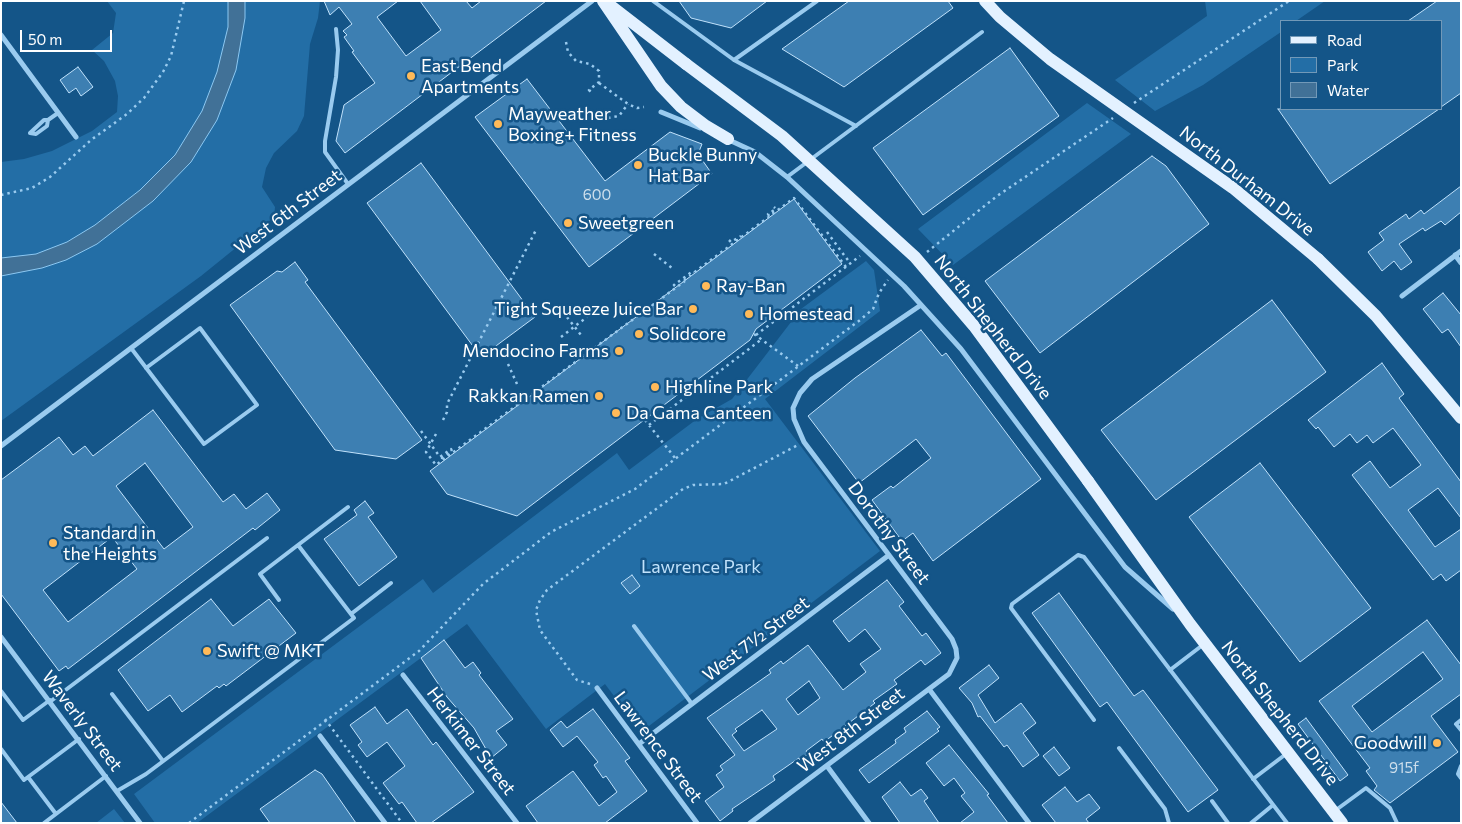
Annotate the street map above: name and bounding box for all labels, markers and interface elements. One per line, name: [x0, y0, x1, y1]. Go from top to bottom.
scale bar: [22, 20, 115, 52]
legend: [1280, 20, 1442, 110]
text: 50 m: [28, 30, 62, 48]
text: Road: [1327, 31, 1362, 49]
place label: East Bend Apartments: [421, 55, 519, 98]
text: Park: [1327, 56, 1358, 74]
marker: East Bend Apartments: [405, 70, 417, 82]
text: Water: [1327, 81, 1369, 99]
place label: Mayweather Boxing+ Fitness: [508, 103, 637, 146]
marker: Mayweather Boxing+ Fitness: [492, 118, 504, 130]
street label: North Durham Drive: [1175, 122, 1319, 240]
place label: Buckle Bunny Hat Bar: [648, 144, 757, 186]
marker: Buckle Bunny Hat Bar: [632, 159, 644, 171]
street label: West 6th Street: [230, 165, 346, 259]
house number: 600: [583, 186, 611, 204]
place label: Sweetgreen: [578, 212, 674, 234]
marker: Sweetgreen: [562, 217, 574, 229]
street label: North Shepherd Drive: [930, 250, 1056, 404]
place label: Ray-Ban: [716, 275, 785, 297]
marker: Ray-Ban: [700, 280, 712, 292]
place label: Tight Squeeze Juice Bar: [494, 298, 683, 320]
marker: Tight Squeeze Juice Bar: [687, 303, 699, 315]
place label: Homestead: [759, 303, 853, 325]
marker: Homestead: [743, 308, 755, 320]
place label: Solidcore: [649, 323, 726, 345]
marker: Solidcore: [633, 328, 645, 340]
place label: Mendocino Farms: [462, 340, 609, 362]
marker: Mendocino Farms: [613, 345, 625, 357]
place label: Highline Park: [665, 376, 773, 398]
marker: Highline Park: [649, 381, 661, 393]
place label: Rakkan Ramen: [468, 385, 589, 407]
marker: Rakkan Ramen: [593, 390, 605, 402]
place label: Da Gama Canteen: [626, 402, 772, 424]
marker: Da Gama Canteen: [610, 407, 622, 419]
street label: Dorothy Street: [843, 478, 935, 588]
place label: Standard in the Heights: [63, 522, 157, 564]
marker: Standard in the Heights: [47, 537, 59, 549]
park label: Lawrence Park: [641, 556, 761, 578]
street label: West 7½ Street: [699, 592, 813, 686]
street label: North Shepherd Drive: [1217, 636, 1343, 790]
place label: Swift @ MKT: [217, 640, 324, 662]
marker: Swift @ MKT: [201, 645, 213, 657]
street label: Waverly Street: [37, 666, 127, 776]
street label: Herkimer Street: [422, 683, 520, 799]
street label: West 8th Street: [793, 683, 909, 777]
street label: Lawrence Street: [609, 687, 707, 807]
place label: Goodwill: [1354, 732, 1427, 754]
marker: Goodwill: [1431, 737, 1443, 749]
house number: 915f: [1389, 759, 1419, 777]

